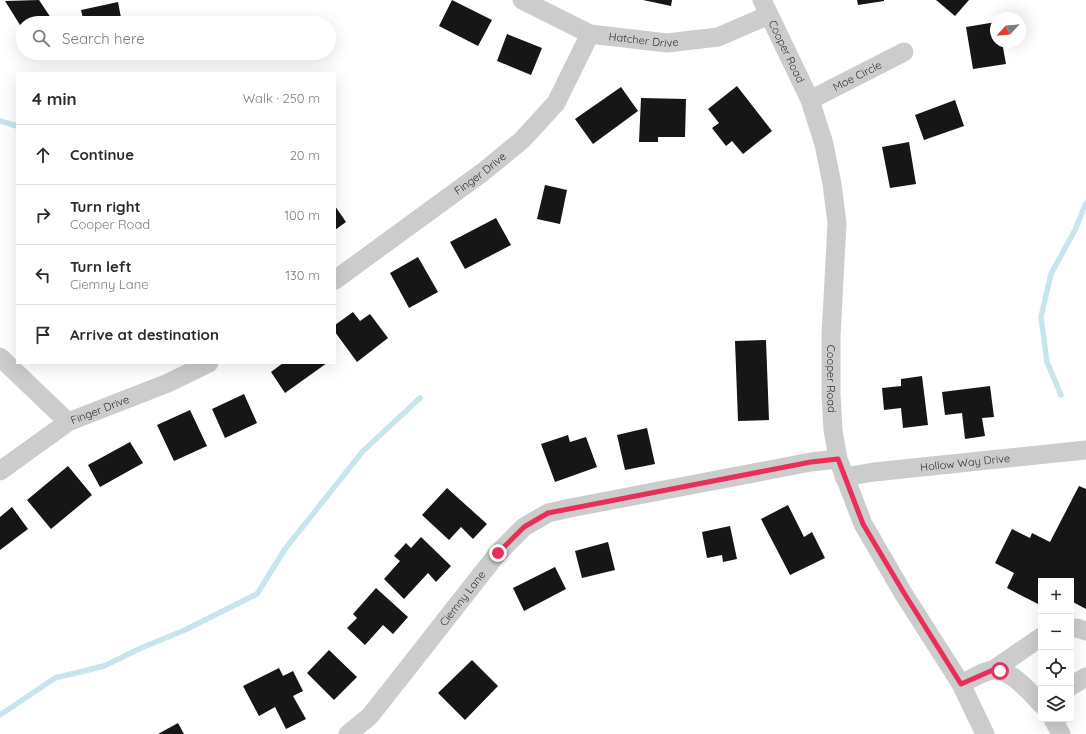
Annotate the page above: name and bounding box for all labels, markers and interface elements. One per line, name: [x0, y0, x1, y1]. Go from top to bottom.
north arrow: [990, 12, 1026, 48]
search box: [16, 16, 336, 60]
street label: Cooper Road: [766, 18, 808, 85]
icon: search: [30, 27, 52, 49]
text: Search here: [62, 29, 145, 48]
street label: Hatcher Drive: [608, 29, 679, 50]
street label: Moe Circle: [830, 58, 884, 94]
text: 4 min: [32, 88, 77, 109]
text: Walk · 250 m: [243, 90, 320, 106]
icon: ahead: [32, 144, 54, 166]
text: Continue: [70, 145, 134, 164]
text: 20 m: [290, 147, 320, 163]
street label: Finger Drive: [451, 149, 509, 198]
text: Turn right: [70, 197, 141, 216]
icon: right: [32, 204, 54, 226]
text: 100 m: [284, 207, 320, 223]
text: Cooper Road: [70, 216, 150, 232]
text: Turn left: [70, 257, 132, 276]
icon: left: [32, 264, 54, 286]
text: 130 m: [285, 267, 320, 283]
text: Ciemny Lane: [70, 276, 149, 292]
icon: arrive: [32, 324, 54, 346]
text: Arrive at destination: [70, 325, 219, 344]
street label: Cooper Road: [824, 345, 839, 413]
street label: Finger Drive: [69, 392, 131, 427]
street label: Hollow Way Drive: [919, 451, 1011, 474]
route end: [489, 544, 507, 562]
street label: Ciemny Lane: [436, 568, 488, 629]
map controls: [1038, 578, 1074, 722]
button: +: [1038, 578, 1074, 614]
button: −: [1038, 614, 1074, 650]
button: locate: [1038, 650, 1074, 686]
route start: [991, 662, 1009, 680]
button: layers: [1038, 686, 1074, 722]

